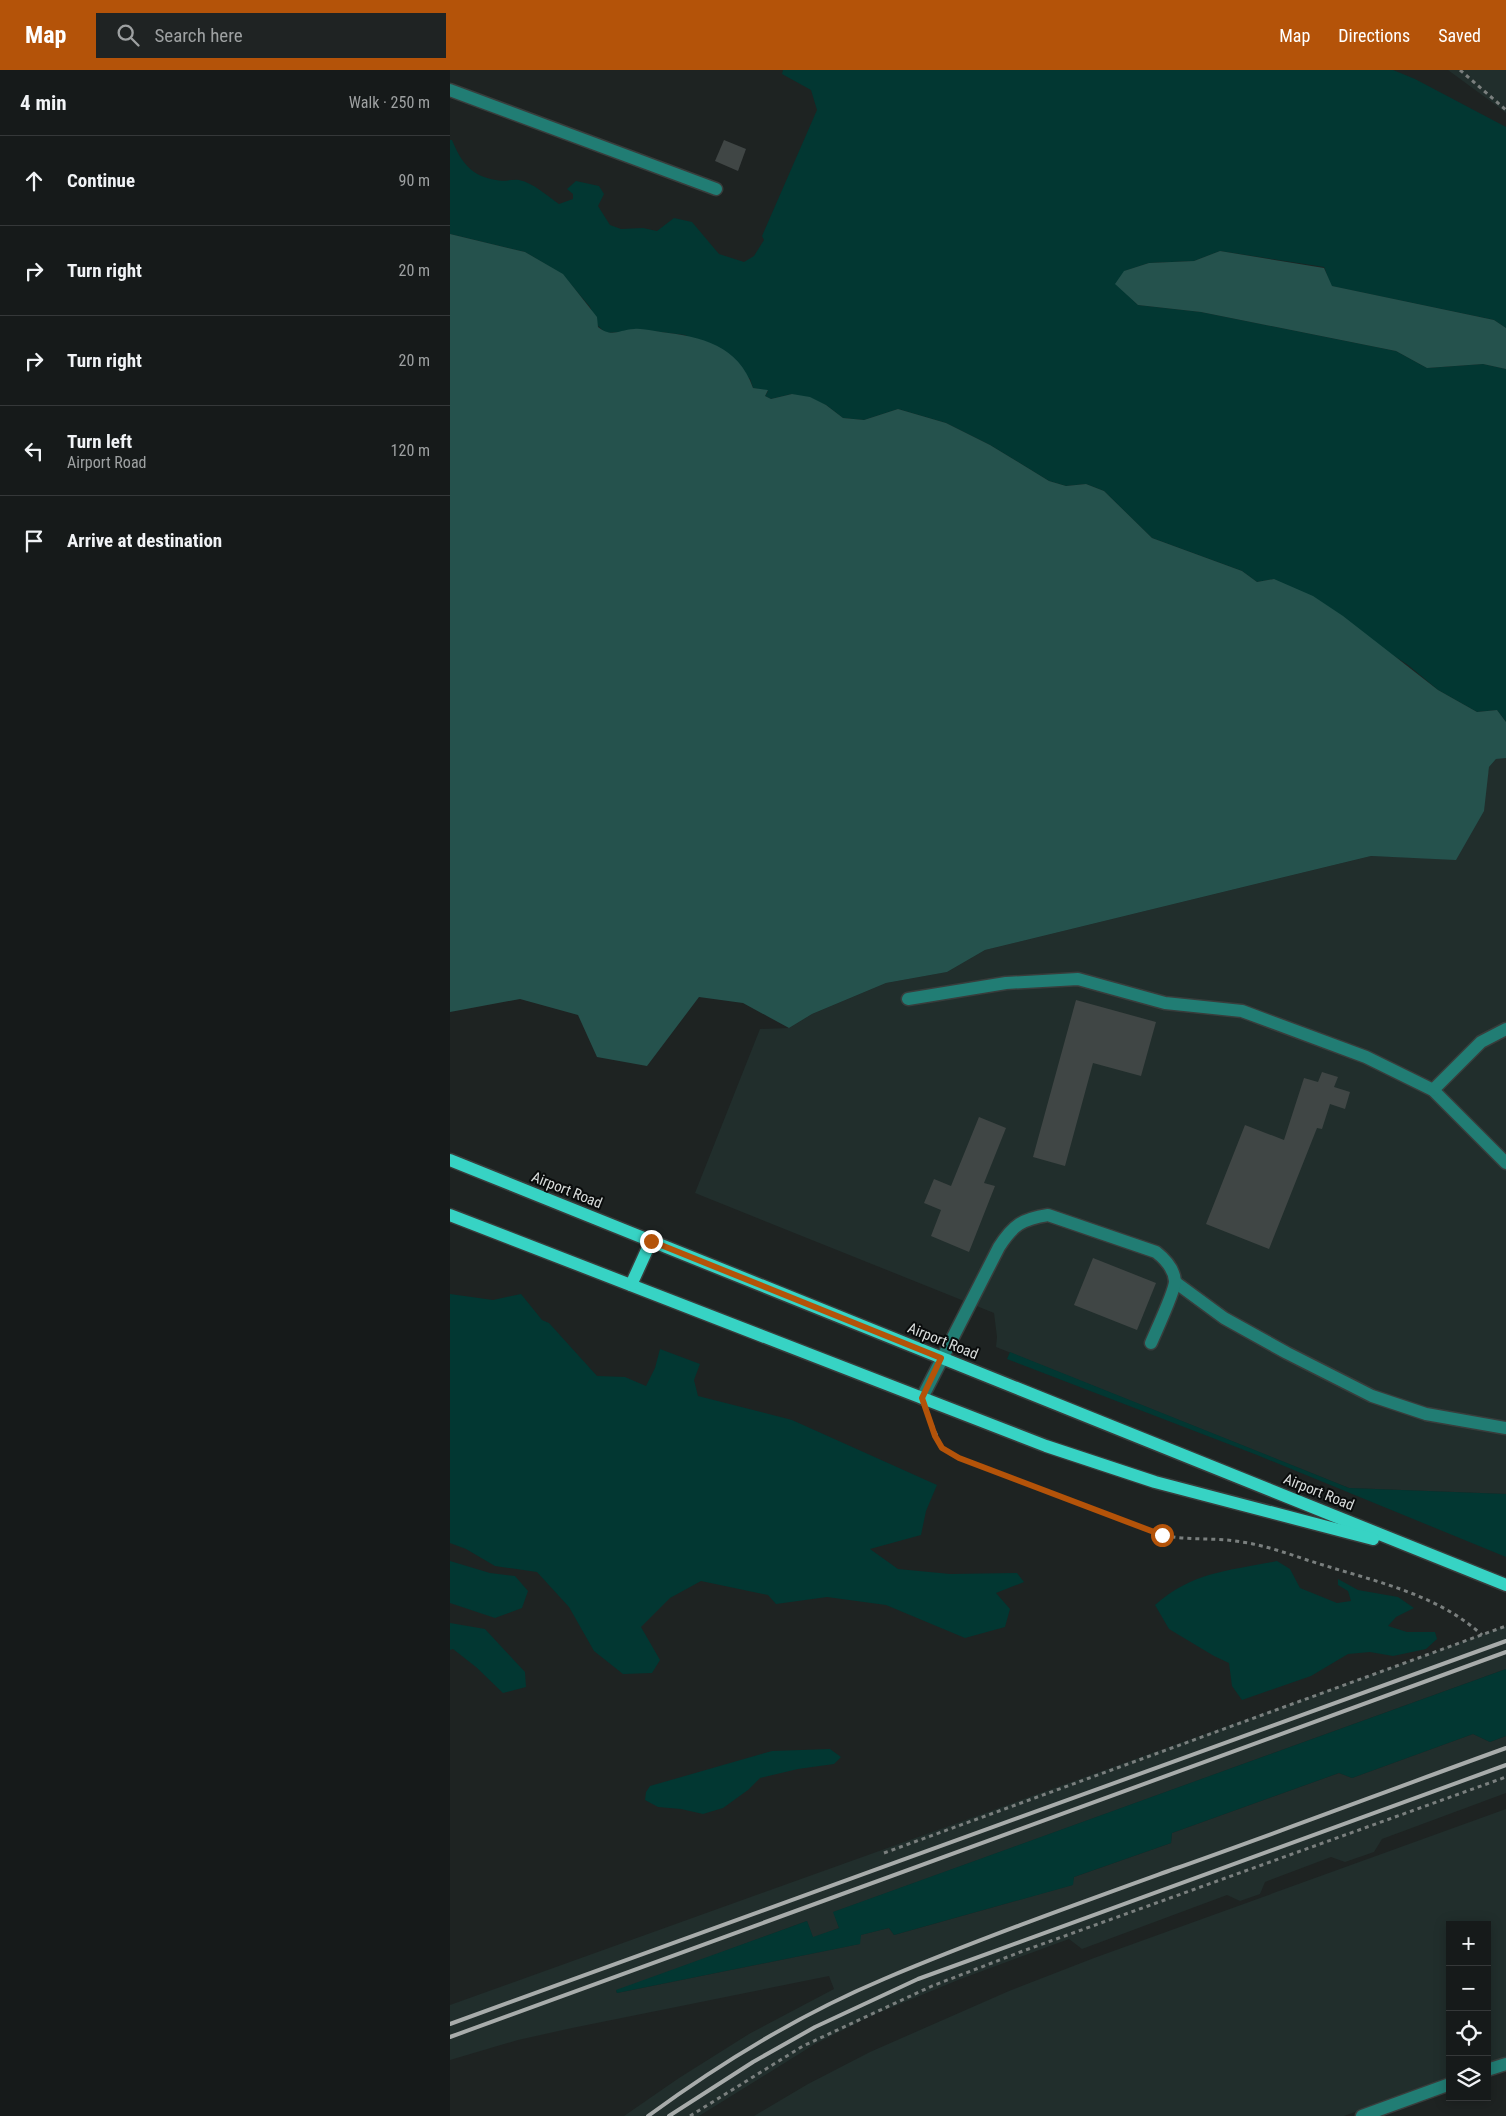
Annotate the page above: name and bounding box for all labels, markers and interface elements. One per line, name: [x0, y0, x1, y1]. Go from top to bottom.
search box: [96, 13, 446, 58]
text: Map: [25, 21, 66, 49]
icon: search: [114, 21, 142, 49]
text: Search here: [154, 24, 243, 47]
text: Map: [1279, 25, 1310, 46]
text: Directions: [1338, 25, 1410, 46]
text: Saved: [1438, 25, 1481, 46]
text: 4 min: [20, 91, 67, 115]
text: Walk · 250 m: [349, 93, 430, 112]
icon: ahead: [20, 167, 48, 195]
text: Continue: [67, 169, 135, 192]
text: 90 m: [398, 171, 430, 190]
icon: right: [20, 257, 48, 285]
text: Turn right: [67, 259, 142, 282]
text: 20 m: [398, 261, 430, 280]
icon: right: [20, 347, 48, 375]
text: Turn right: [67, 349, 142, 372]
text: 20 m: [398, 351, 430, 370]
text: Turn left: [67, 430, 132, 453]
icon: left: [20, 437, 48, 465]
text: 120 m: [391, 441, 430, 460]
text: Airport Road: [67, 453, 147, 472]
icon: arrive: [20, 527, 48, 555]
text: Arrive at destination: [67, 529, 222, 552]
street label: Airport Road: [529, 1168, 605, 1212]
route end: [640, 1230, 663, 1253]
street label: Airport Road: [905, 1319, 981, 1363]
street label: Airport Road: [1281, 1470, 1357, 1514]
route start: [1151, 1524, 1174, 1547]
map controls: [1446, 1921, 1491, 2101]
button: +: [1446, 1921, 1491, 1966]
button: −: [1446, 1966, 1491, 2011]
button: locate: [1446, 2011, 1491, 2056]
button: layers: [1446, 2056, 1491, 2101]

